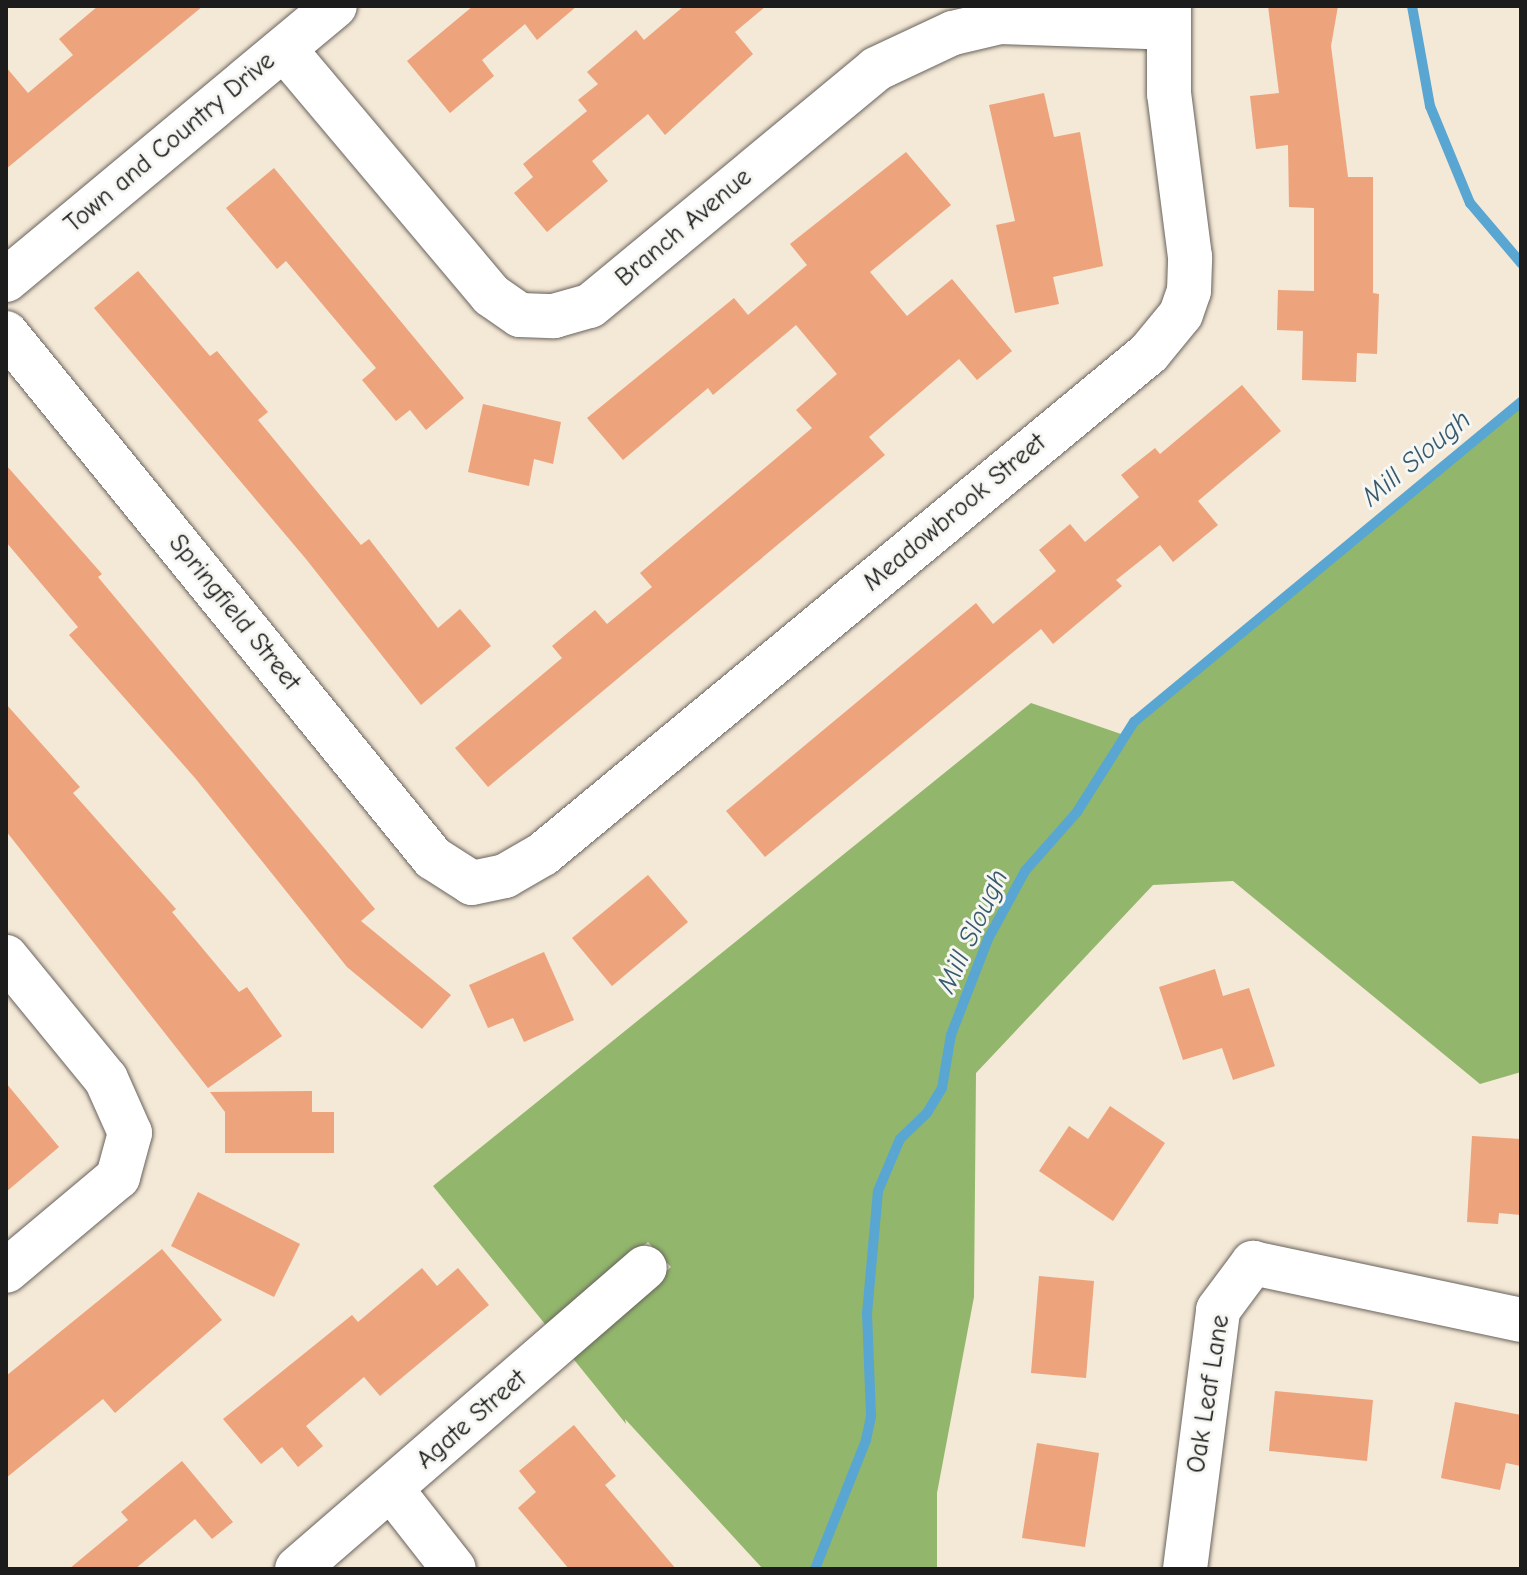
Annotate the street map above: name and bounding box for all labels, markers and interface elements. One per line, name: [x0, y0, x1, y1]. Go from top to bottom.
street label: Town and Country Drive: [58, 46, 282, 240]
street label: Branch Avenue: [610, 162, 758, 294]
water label: Mill Slough: [1355, 403, 1477, 513]
street label: Meadowbrook Street: [857, 428, 1053, 598]
street label: Springfield Street: [161, 529, 307, 697]
water label: Mill Slough: [929, 864, 1015, 998]
street label: Oak Leaf Lane: [1181, 1313, 1237, 1475]
street label: Agate Street: [411, 1364, 533, 1476]

